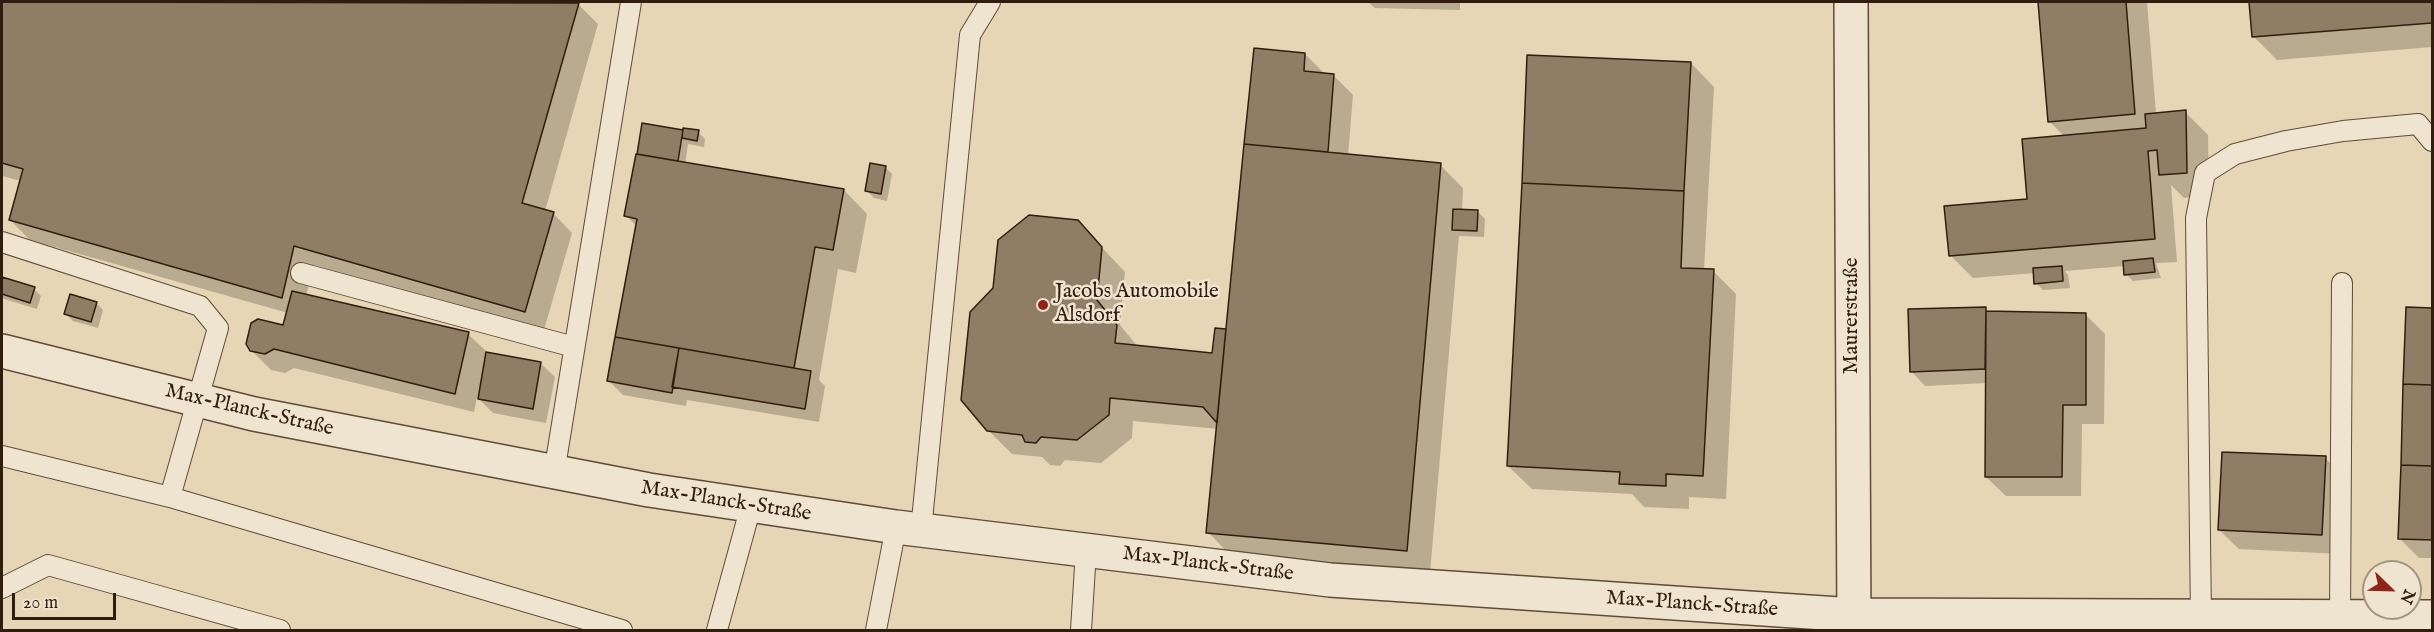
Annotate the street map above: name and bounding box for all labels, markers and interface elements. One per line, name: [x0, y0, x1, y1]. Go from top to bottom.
street label: Maurerstraße: [1840, 258, 1866, 374]
place label: Jacobs Automobile Alsdorf: [1055, 280, 1219, 330]
marker: Jacobs Automobile Alsdorf: [1036, 298, 1050, 312]
street label: Max-Planck-Straße: [162, 379, 336, 443]
street label: Max-Planck-Straße: [639, 476, 813, 528]
street label: Max-Planck-Straße: [1121, 542, 1295, 588]
north arrow: [2362, 560, 2422, 620]
scale bar: [15, 581, 118, 619]
street label: Max-Planck-Straße: [1605, 586, 1779, 624]
text: N: [2395, 586, 2419, 607]
text: 20 m: [23, 592, 58, 615]

